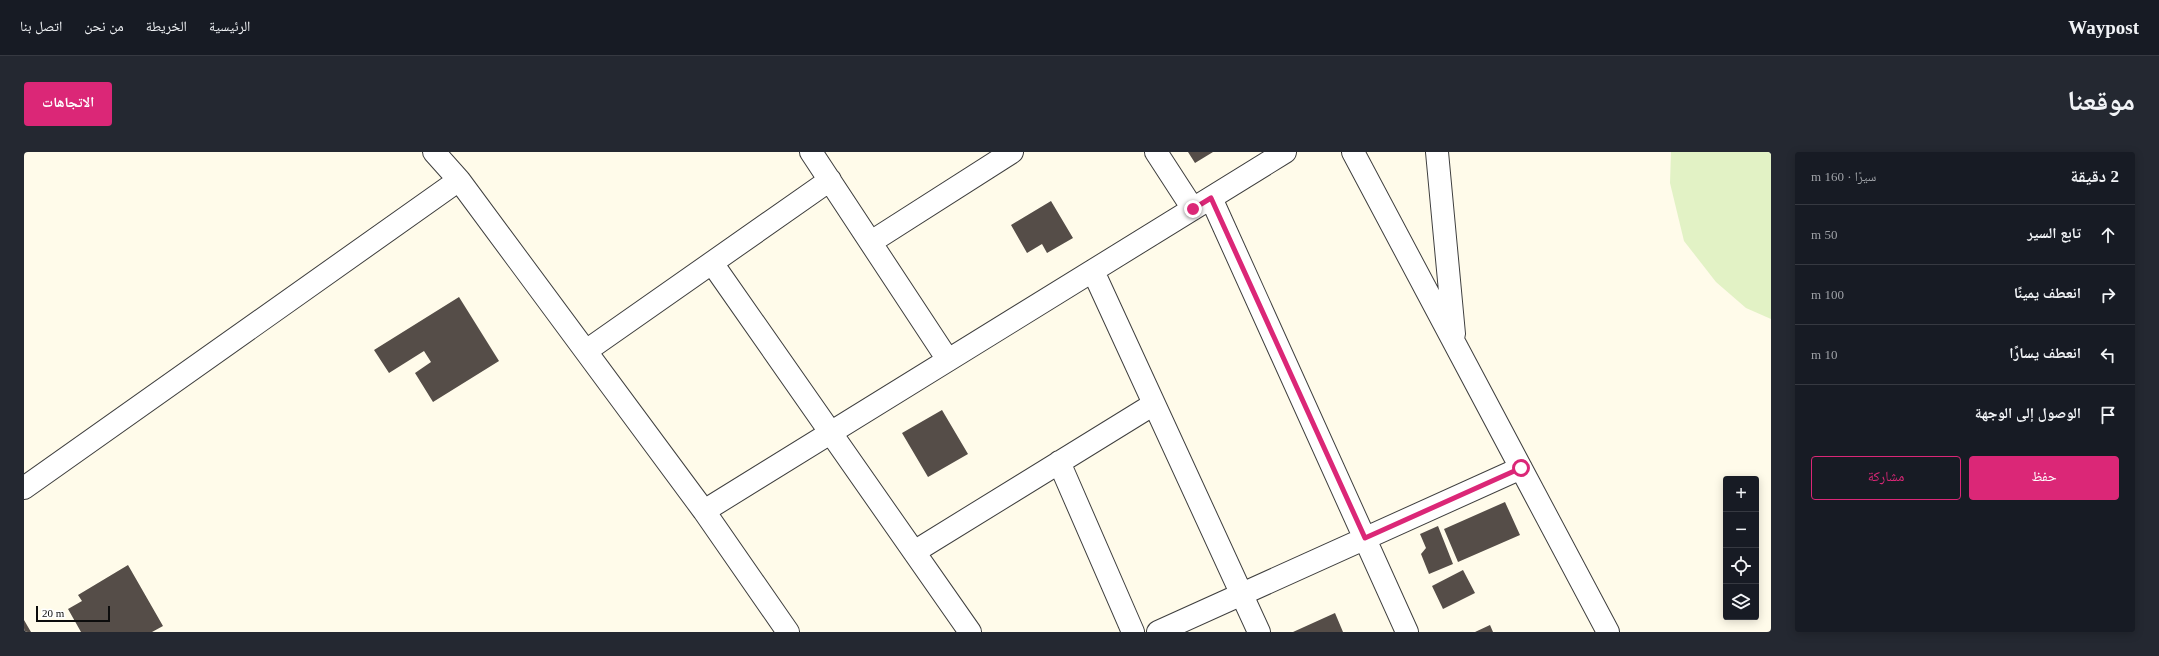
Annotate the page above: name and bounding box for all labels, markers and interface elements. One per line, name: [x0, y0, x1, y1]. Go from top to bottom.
text: Waypost: [2068, 17, 2139, 38]
text: اتصل بنا: [20, 19, 62, 34]
text: من نحن: [84, 19, 124, 34]
text: الخريطة: [146, 19, 187, 34]
text: الرئيسية: [209, 19, 250, 34]
button: الاتجاهات: [24, 82, 112, 126]
text: موقعنا: [2067, 85, 2135, 116]
text: 2 دقيقة: [2071, 167, 2119, 186]
text: سيرًا · 160 m: [1811, 169, 1876, 184]
route end: [1184, 200, 1202, 218]
icon: ahead: [2097, 224, 2119, 246]
text: تابع السير: [2027, 225, 2081, 241]
text: 50 m: [1811, 227, 1837, 242]
icon: right: [2097, 284, 2119, 306]
text: انعطف يمينًا: [2014, 285, 2081, 301]
text: 100 m: [1811, 287, 1844, 302]
icon: left: [2097, 344, 2119, 366]
text: انعطف يسارًا: [2009, 345, 2081, 361]
text: 10 m: [1811, 347, 1837, 362]
icon: arrive: [2097, 404, 2119, 426]
text: الوصول إلى الوجهة: [1975, 405, 2081, 421]
button: مشاركة: [1811, 456, 1961, 500]
button: حفظ: [1969, 456, 2119, 500]
route start: [1512, 459, 1530, 477]
map controls: [1723, 476, 1759, 620]
button: +: [1723, 476, 1759, 512]
button: −: [1723, 512, 1759, 548]
button: locate: [1723, 548, 1759, 584]
button: layers: [1723, 584, 1759, 620]
scale bar: [36, 604, 110, 623]
text: 20 m: [42, 607, 64, 619]

